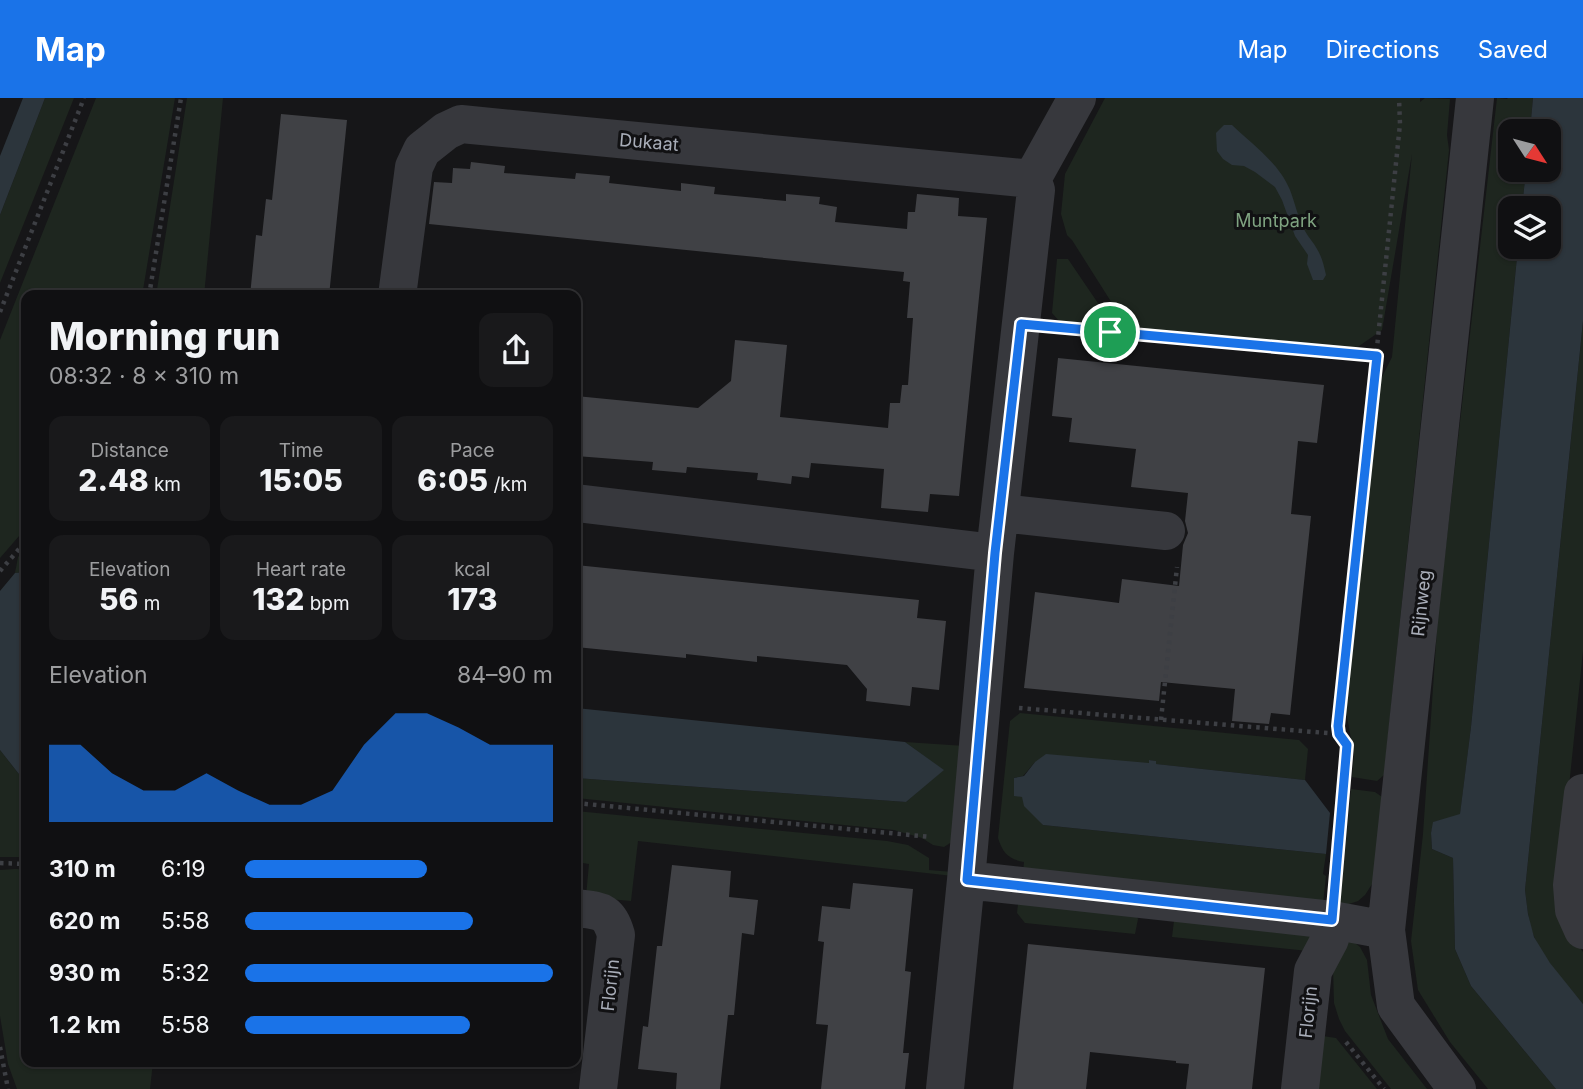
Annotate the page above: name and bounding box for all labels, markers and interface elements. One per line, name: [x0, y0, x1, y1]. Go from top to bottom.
text: Map: [35, 29, 106, 69]
text: Map: [1238, 35, 1287, 64]
text: Directions: [1325, 35, 1440, 64]
text: Saved: [1478, 35, 1548, 64]
north arrow: [1498, 119, 1561, 182]
map controls: [1498, 119, 1561, 259]
street label: Dukaat: [618, 129, 680, 155]
button: layers: [1498, 196, 1561, 259]
park label: Muntpark: [1235, 210, 1317, 231]
pin: [1080, 302, 1140, 362]
text: Morning run: [49, 313, 280, 359]
button: share: [479, 313, 553, 387]
icon: arrive: [1091, 313, 1129, 351]
text: 08:32 · 8 × 310 m: [49, 362, 239, 390]
text: Distance: [90, 439, 169, 462]
text: Time: [279, 439, 323, 462]
text: Pace: [450, 439, 495, 462]
text: 2.48: [78, 462, 149, 498]
text: 15:05: [259, 462, 343, 498]
text: 6:05: [417, 462, 488, 498]
text: km: [149, 473, 181, 496]
text: /km: [488, 473, 527, 496]
text: Elevation: [89, 558, 170, 581]
text: Heart rate: [256, 558, 346, 581]
text: kcal: [454, 558, 490, 581]
street label: Rijnweg: [1407, 569, 1435, 637]
text: 56: [99, 581, 138, 617]
text: 132: [252, 581, 304, 617]
text: 173: [447, 581, 497, 617]
text: m: [138, 592, 160, 615]
text: bpm: [304, 592, 350, 615]
text: Elevation: [49, 661, 148, 689]
text: 84–90 m: [457, 661, 553, 689]
text: 310 m: [49, 855, 116, 883]
text: 6:19: [161, 855, 206, 883]
text: 620 m: [49, 907, 120, 935]
text: 5:58: [161, 907, 210, 935]
street label: Florijn: [597, 958, 623, 1012]
text: 930 m: [49, 959, 121, 987]
text: 5:32: [161, 959, 210, 987]
street label: Florijn: [1295, 985, 1321, 1039]
text: 1.2 km: [49, 1011, 121, 1039]
text: 5:58: [161, 1011, 210, 1039]

